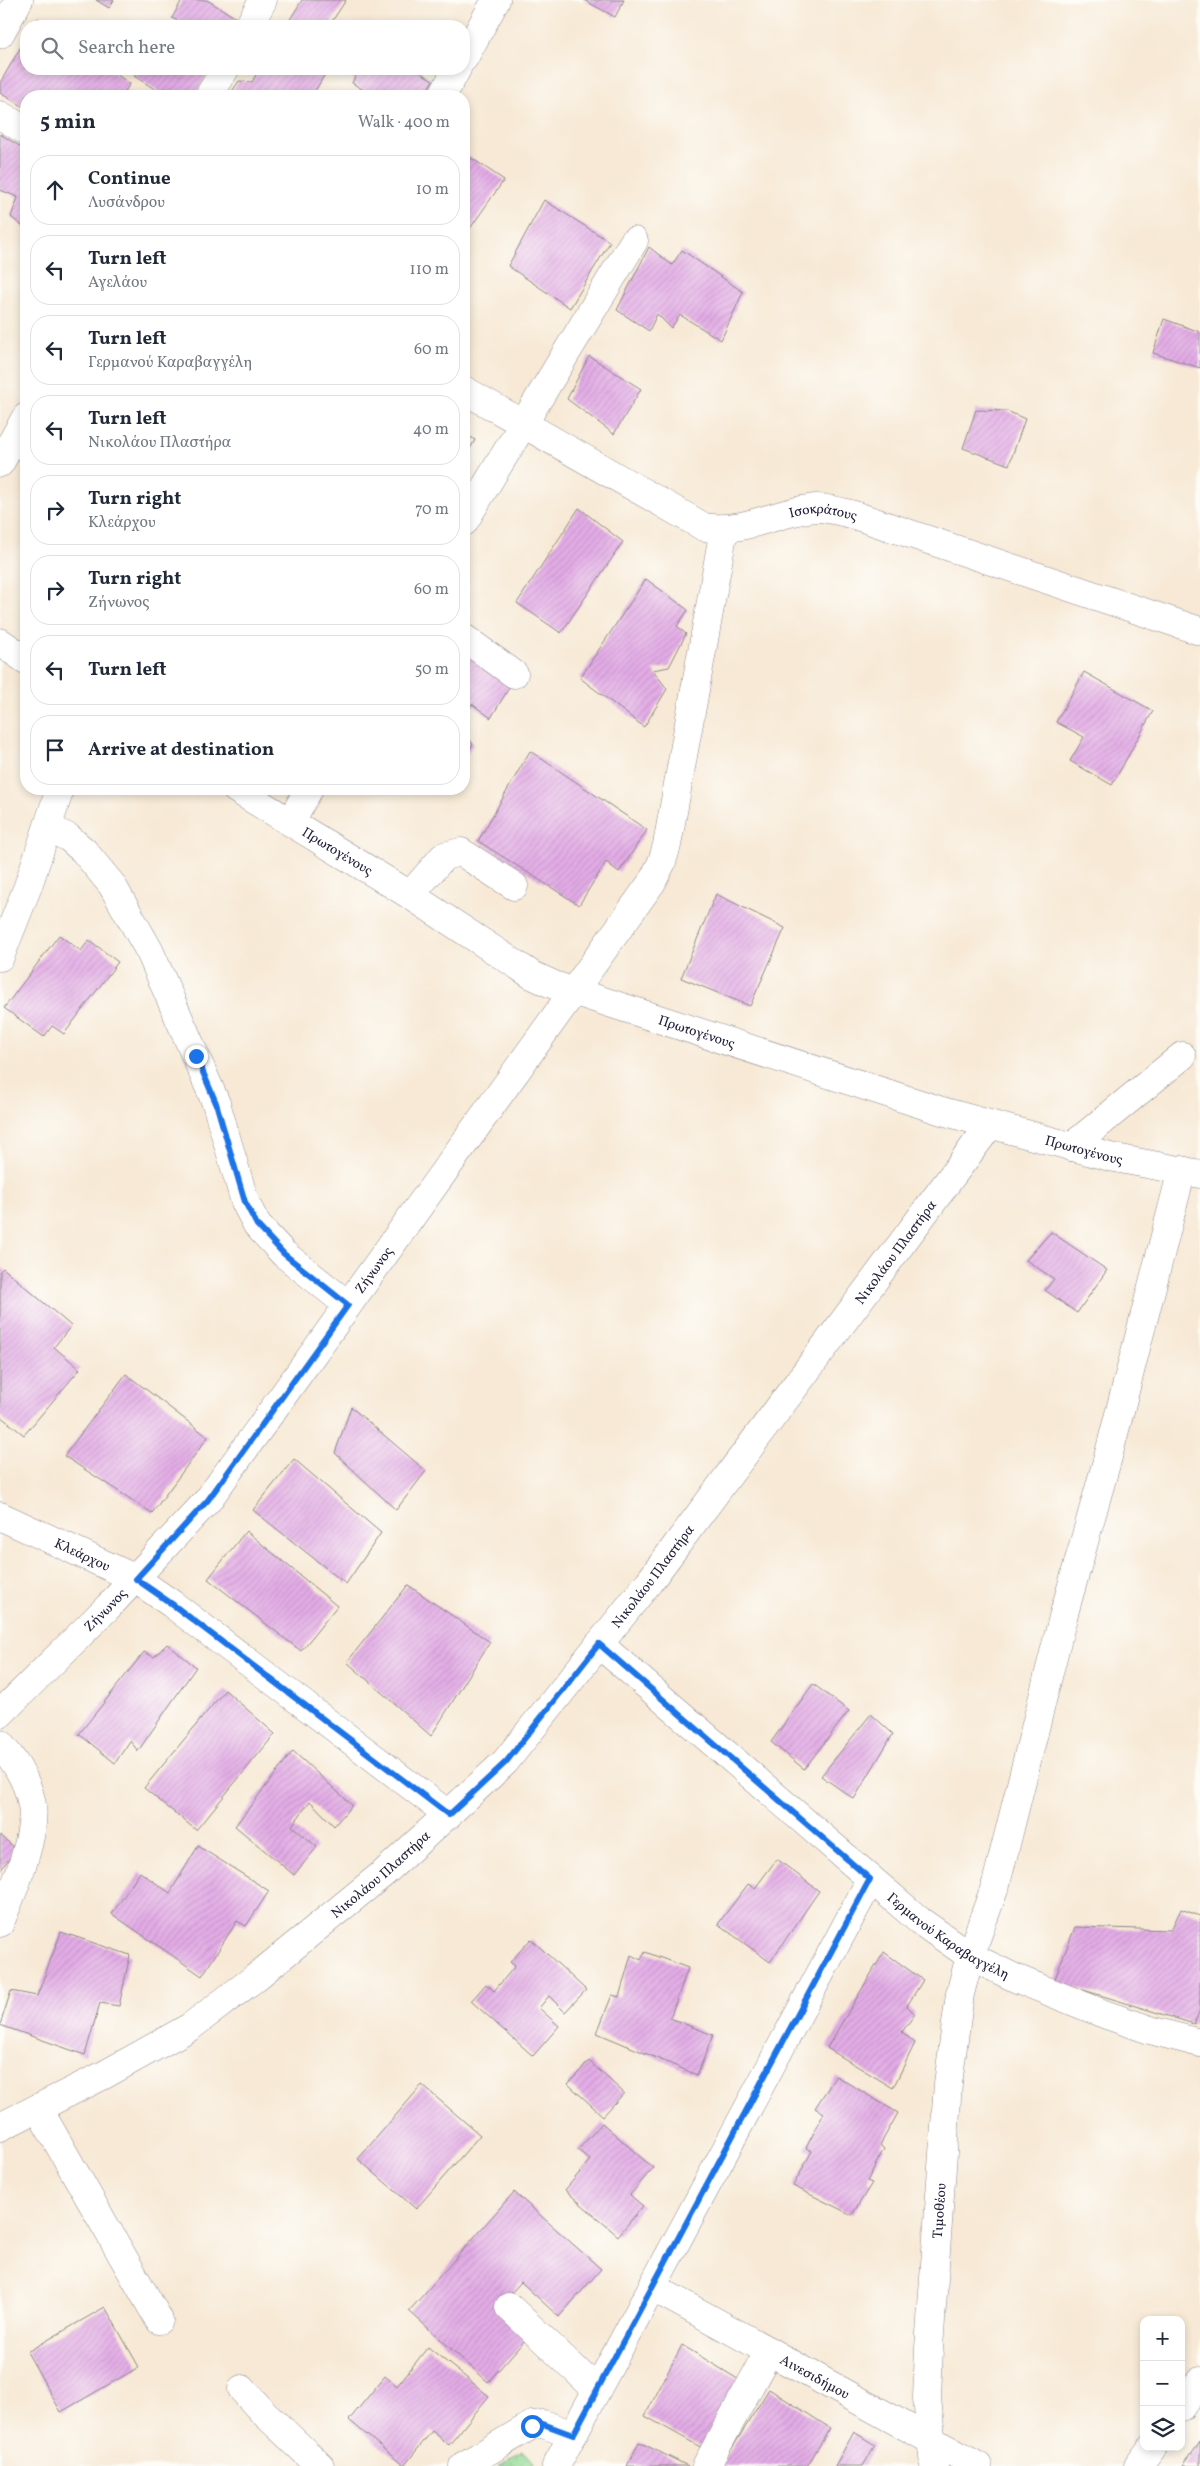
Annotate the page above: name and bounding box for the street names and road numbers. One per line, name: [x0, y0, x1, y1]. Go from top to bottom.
street label: Ισοκράτους: [787, 500, 859, 526]
street label: Πρωτογένους: [298, 823, 376, 881]
street label: Πρωτογένους: [656, 1011, 737, 1054]
street label: Πρωτογένους: [1043, 1132, 1124, 1170]
street label: Νικολάου Πλαστήρα: [851, 1196, 942, 1309]
street label: Ζήνωνος: [351, 1243, 398, 1298]
street label: Νικολάου Πλαστήρα: [608, 1521, 700, 1633]
street label: Κλεάρχου: [51, 1535, 113, 1577]
street label: Ζήνωνος: [80, 1585, 132, 1637]
street label: Νικολάου Πλαστήρα: [327, 1827, 436, 1923]
street label: Γερμανού Καραβαγγέλη: [882, 1889, 1012, 1985]
street label: Τιμοθέου: [929, 2182, 952, 2239]
street label: Αινεσιδήμου: [776, 2351, 853, 2405]

